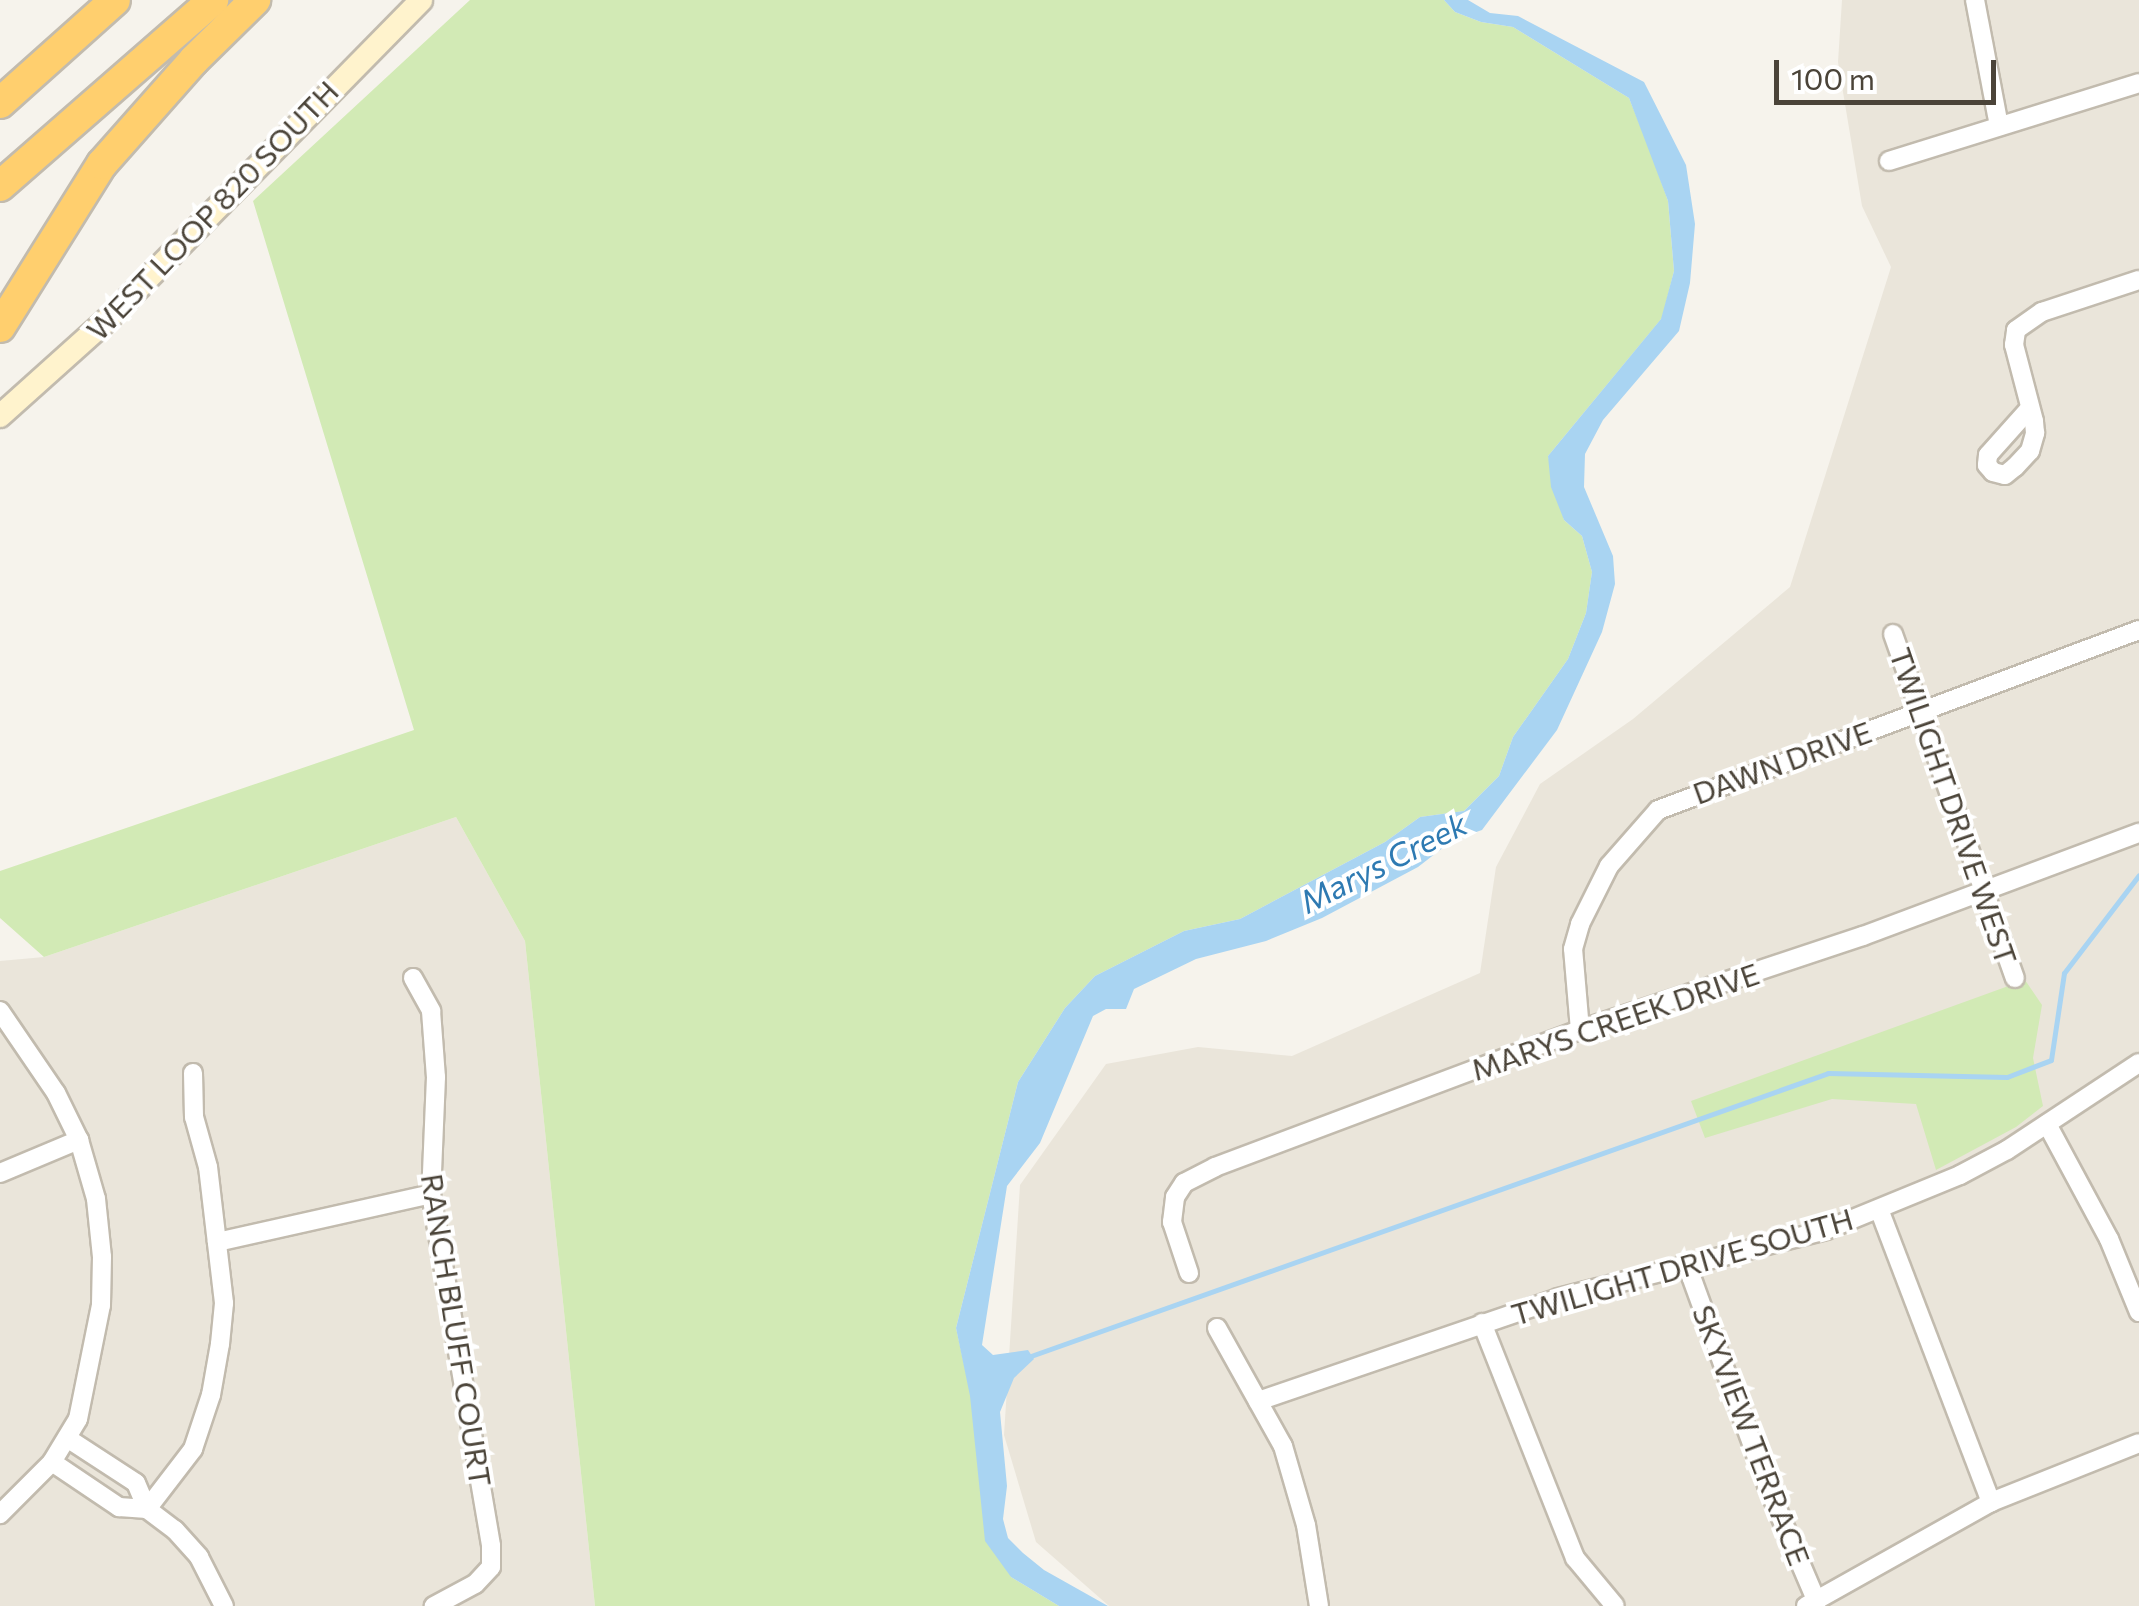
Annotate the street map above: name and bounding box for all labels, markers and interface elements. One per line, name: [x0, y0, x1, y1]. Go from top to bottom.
scale bar: [1779, 40, 2002, 102]
text: 100 m: [1791, 59, 1875, 96]
street label: WEST LOOP 820 SOUTH: [79, 73, 345, 347]
street label: TWILIGHT DRIVE WEST: [1883, 643, 2025, 969]
street label: DAWN DRIVE: [1688, 713, 1876, 811]
water label: Marys Creek: [1293, 804, 1473, 920]
street label: MARYS CREEK DRIVE: [1466, 955, 1764, 1087]
street label: RANCH BLUFF COURT: [414, 1171, 500, 1489]
street label: TWILIGHT DRIVE SOUTH: [1507, 1200, 1857, 1332]
street label: SKYVIEW TERRACE: [1686, 1300, 1818, 1570]

